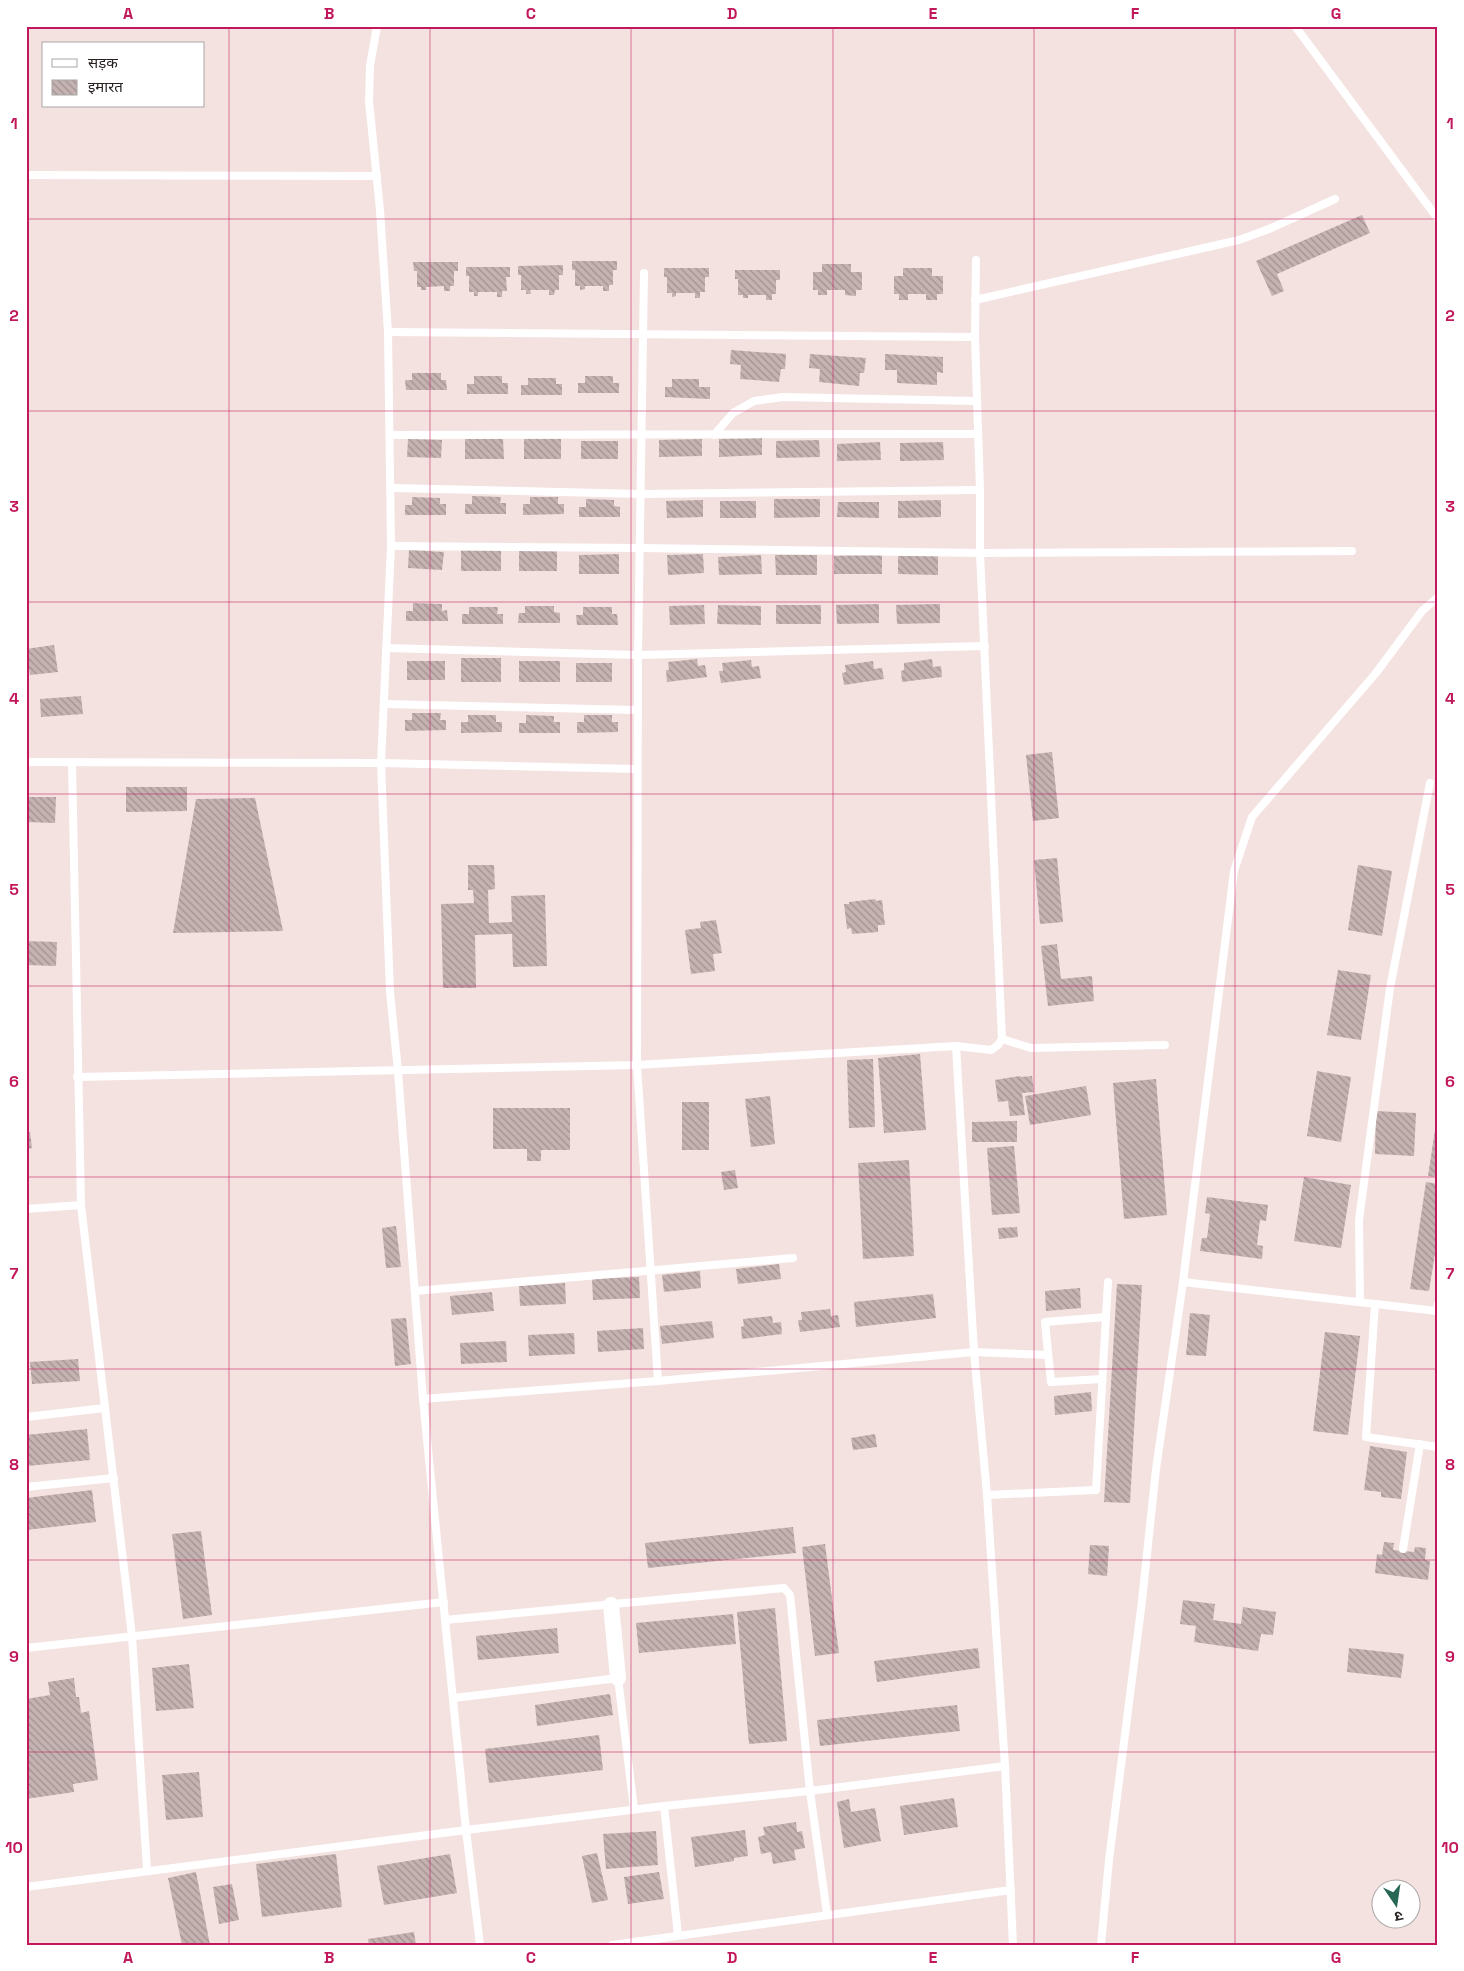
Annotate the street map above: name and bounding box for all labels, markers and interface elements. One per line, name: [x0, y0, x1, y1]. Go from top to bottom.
text: A: [123, 3, 133, 24]
text: B: [324, 3, 334, 24]
text: C: [526, 3, 536, 24]
text: D: [727, 3, 737, 24]
text: E: [929, 3, 938, 24]
text: F: [1131, 3, 1140, 24]
text: G: [1331, 3, 1341, 24]
legend: [42, 42, 205, 108]
text: सड़क: [88, 53, 118, 72]
text: इमारत: [88, 77, 123, 96]
text: 1: [10, 113, 18, 134]
text: 1: [1446, 113, 1454, 134]
text: 2: [9, 305, 19, 326]
text: 2: [1445, 305, 1455, 326]
text: 3: [9, 496, 19, 517]
text: 3: [1445, 496, 1455, 517]
text: 4: [9, 688, 19, 709]
text: 4: [1445, 688, 1455, 709]
text: 5: [9, 879, 19, 900]
text: 5: [1445, 879, 1455, 900]
text: 6: [9, 1071, 19, 1092]
text: 6: [1445, 1071, 1455, 1092]
text: 7: [10, 1263, 19, 1284]
text: 7: [1446, 1263, 1455, 1284]
text: 8: [9, 1454, 19, 1475]
text: 8: [1445, 1454, 1455, 1475]
text: 9: [9, 1646, 19, 1667]
text: 9: [1445, 1646, 1455, 1667]
text: 10: [5, 1837, 23, 1858]
text: 10: [1441, 1837, 1459, 1858]
north arrow: [1372, 1878, 1422, 1928]
text: उ: [1392, 1907, 1405, 1927]
text: A: [123, 1947, 133, 1968]
text: B: [324, 1947, 334, 1968]
text: C: [526, 1947, 536, 1968]
text: D: [727, 1947, 737, 1968]
text: E: [929, 1947, 938, 1968]
text: F: [1131, 1947, 1140, 1968]
text: G: [1331, 1947, 1341, 1968]

